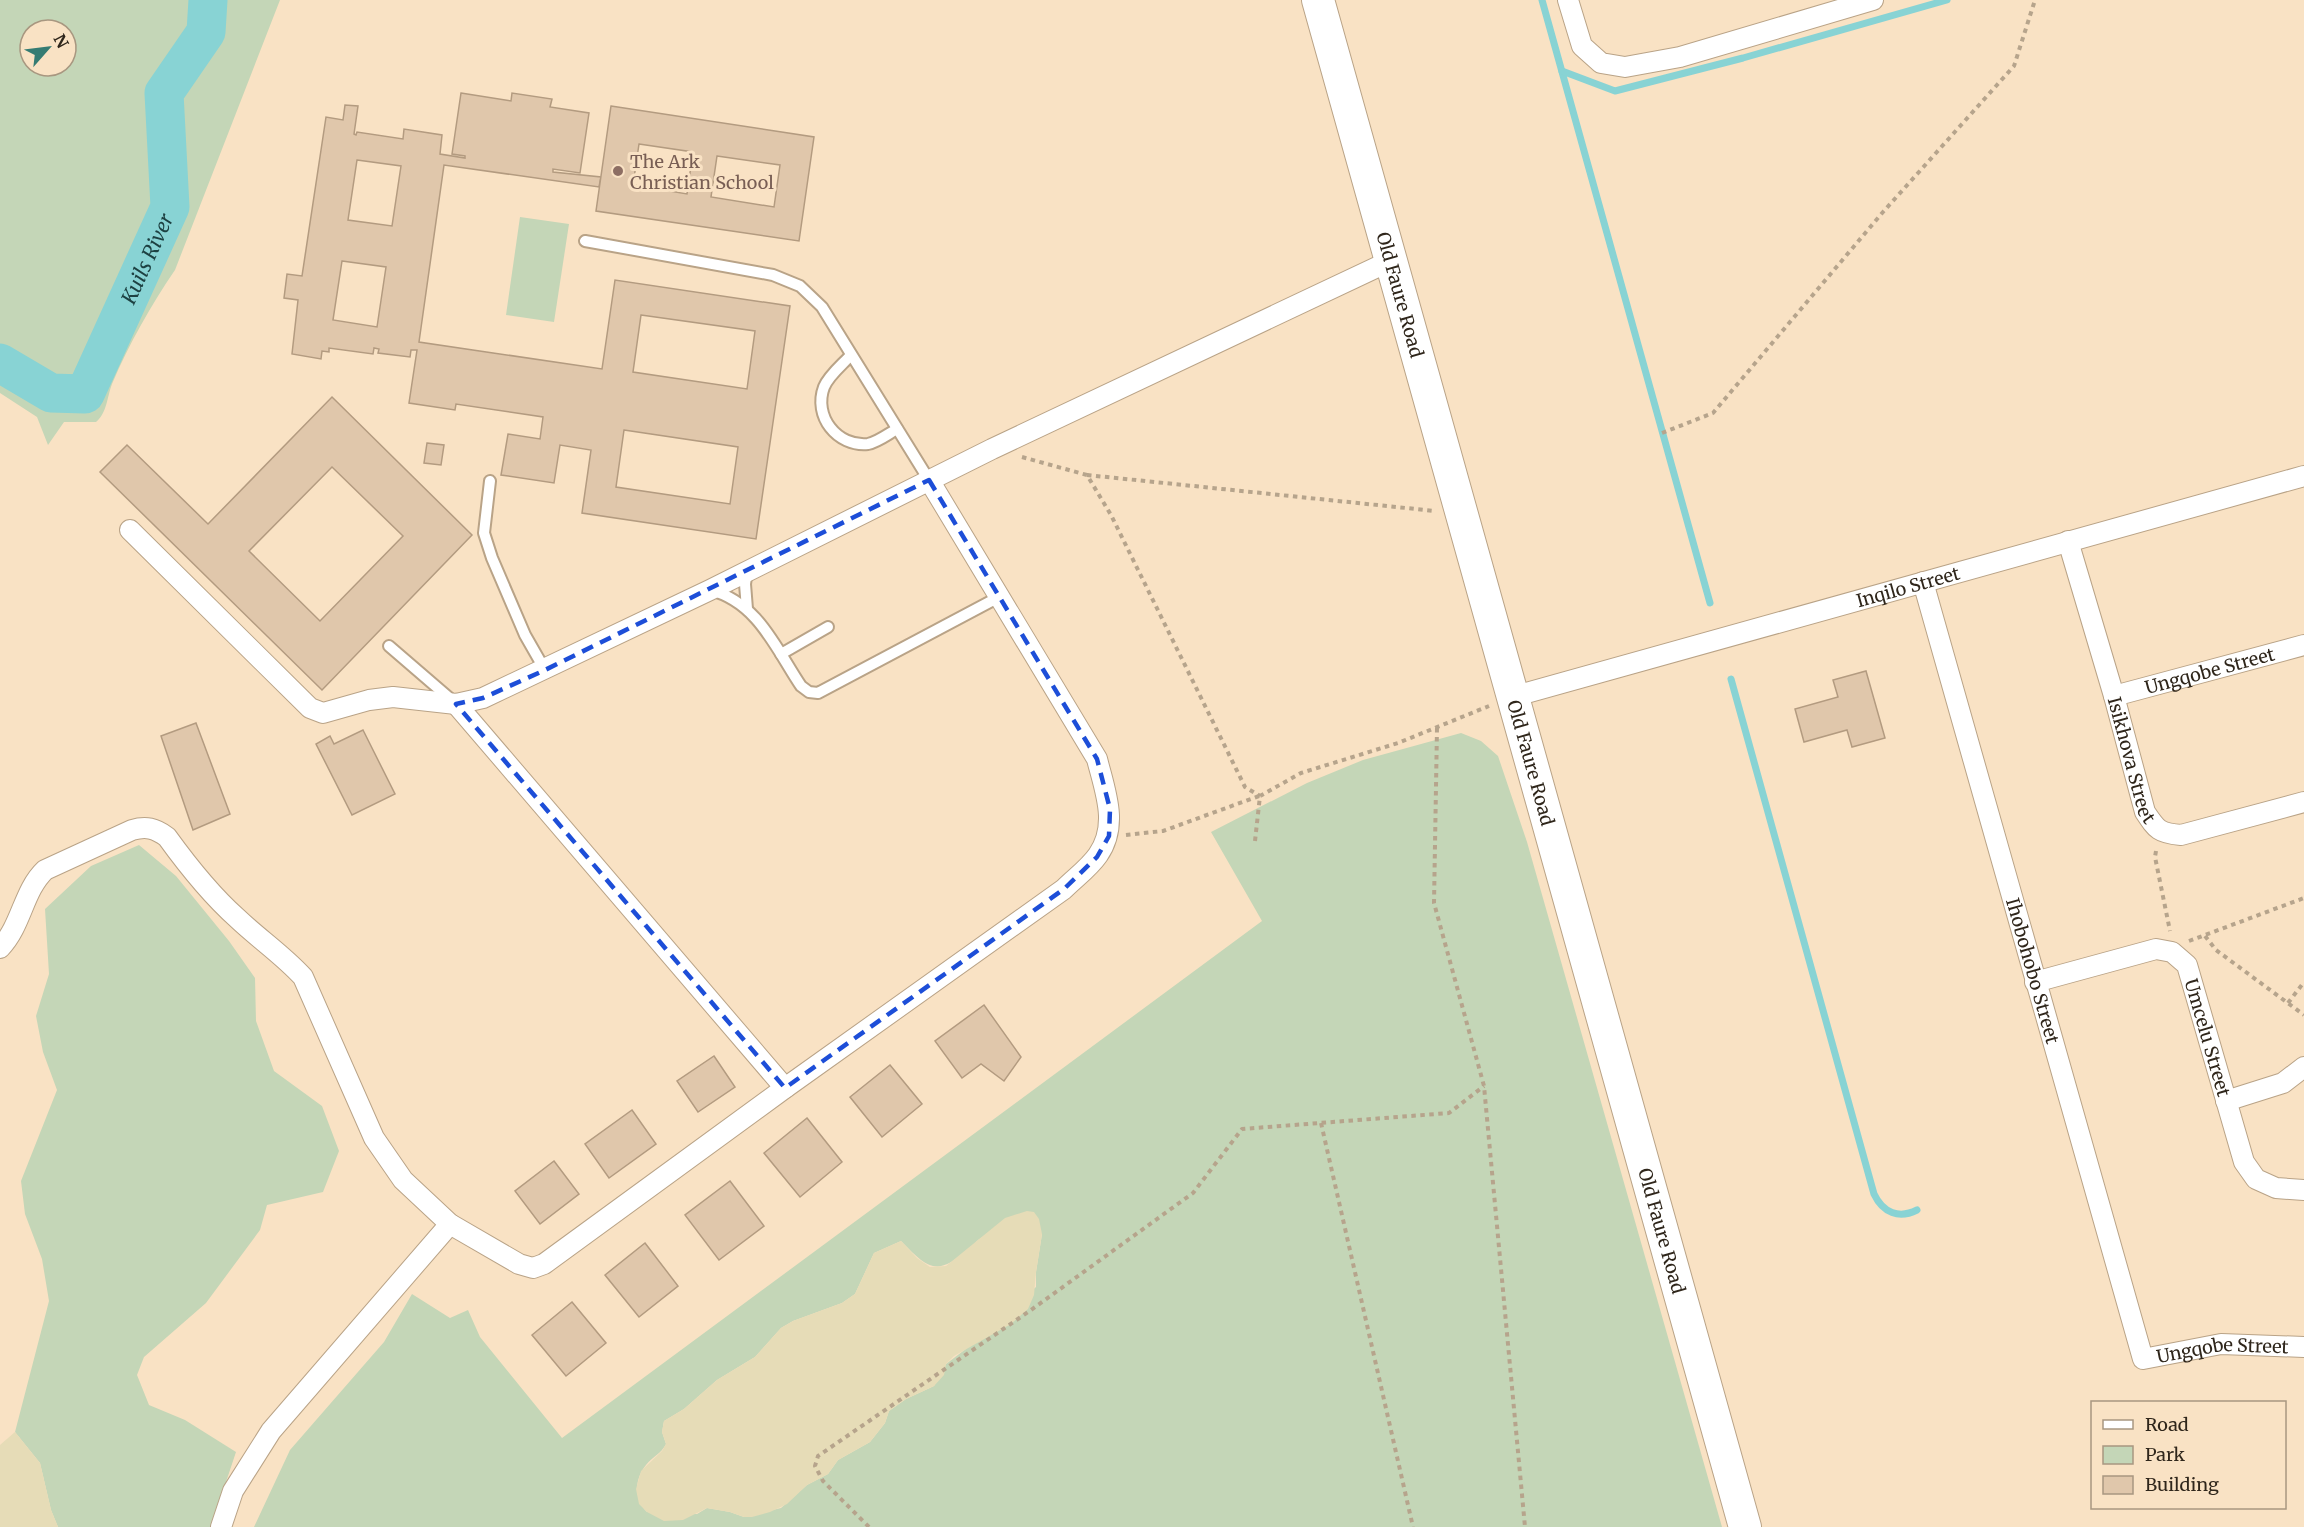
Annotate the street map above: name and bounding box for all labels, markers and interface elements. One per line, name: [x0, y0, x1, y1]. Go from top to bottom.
north arrow: [18, 18, 78, 78]
text: N: [49, 31, 73, 52]
place label: The Ark Christian School: [630, 150, 774, 194]
marker: The Ark Christian School: [611, 164, 625, 178]
water label: Kuils River: [115, 209, 178, 309]
street label: Old Faure Road: [1372, 229, 1429, 360]
street label: Inqilo Street: [1853, 561, 1962, 612]
street label: Ungqobe Street: [2142, 642, 2277, 699]
street label: Isikhova Street: [2103, 694, 2161, 828]
street label: Old Faure Road: [1503, 697, 1560, 828]
street label: Ihobohobo Street: [2001, 895, 2065, 1046]
street label: Umcelu Street: [2180, 976, 2236, 1099]
street label: Old Faure Road: [1634, 1165, 1691, 1296]
street label: Ungqobe Street: [2154, 1332, 2289, 1368]
legend: [2091, 1401, 2286, 1509]
text: Road: [2145, 1413, 2189, 1436]
text: Park: [2145, 1443, 2186, 1466]
text: Building: [2145, 1473, 2219, 1496]

